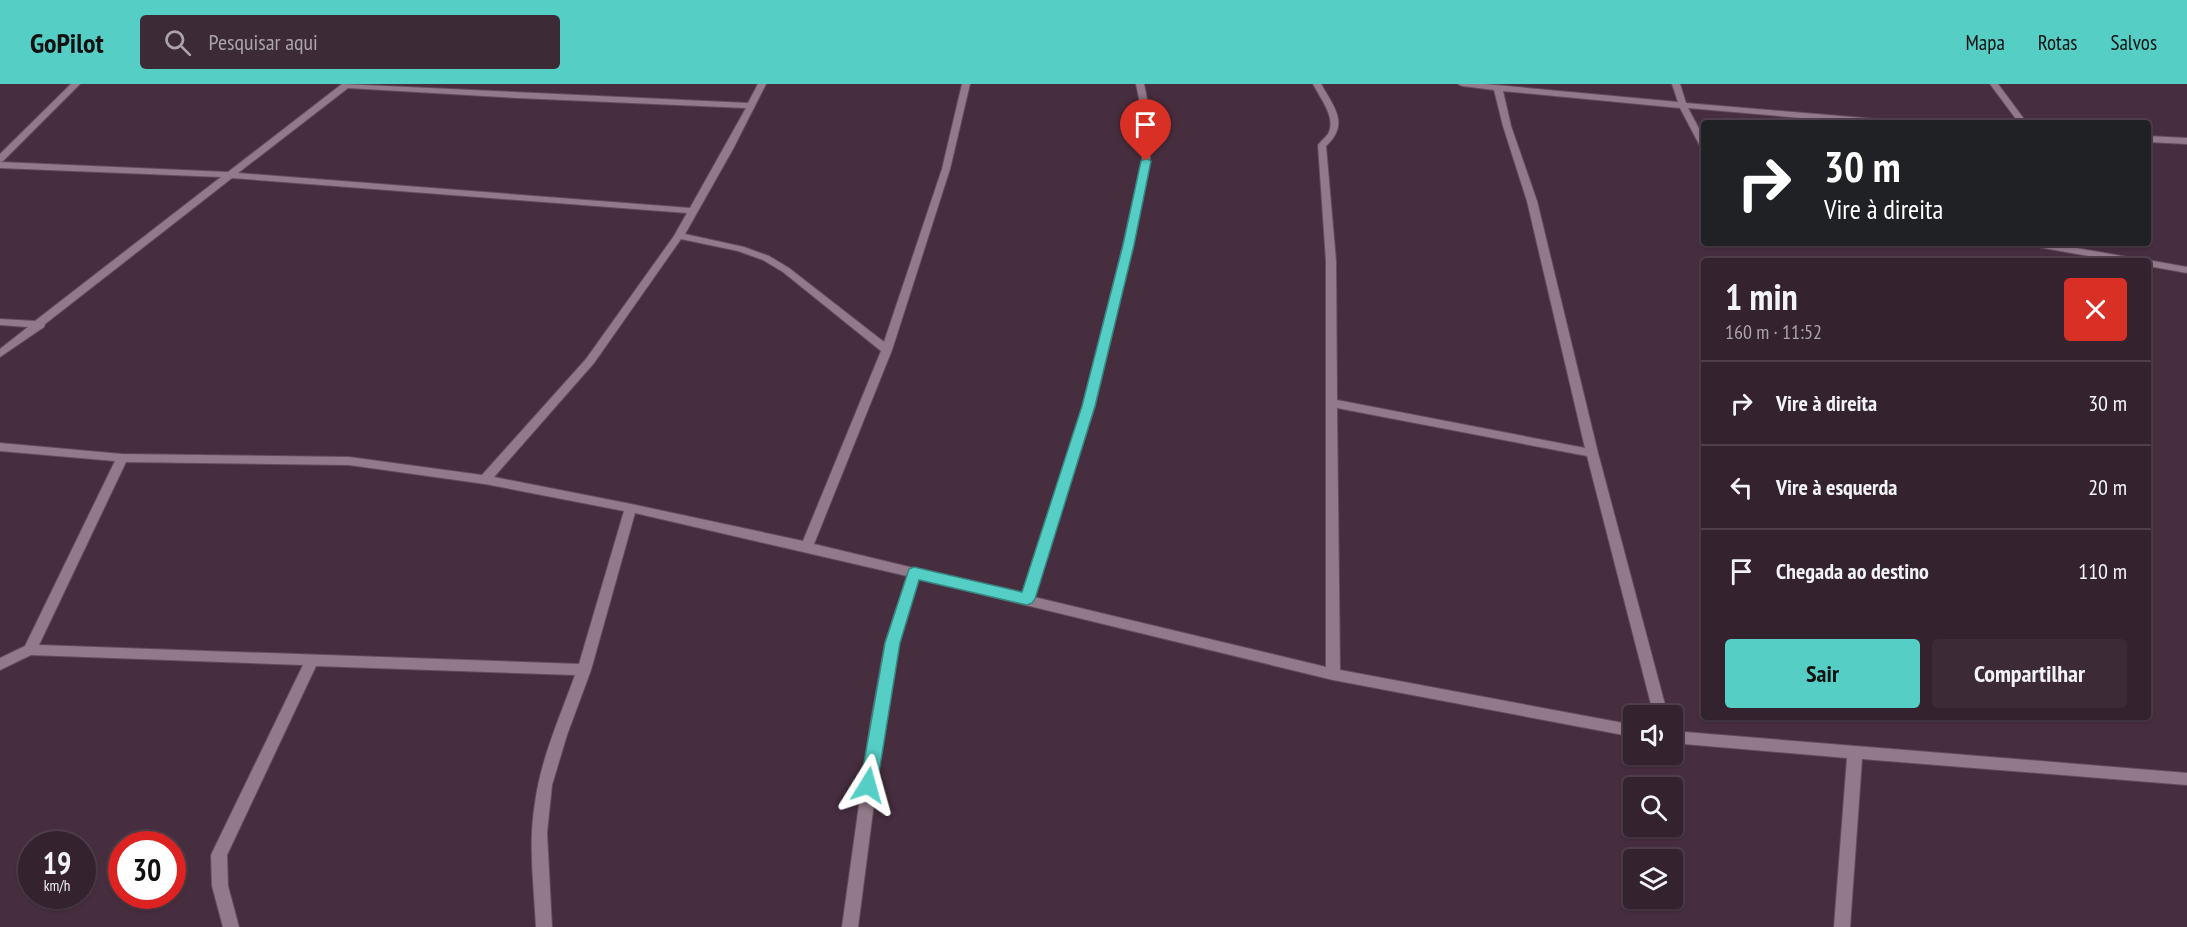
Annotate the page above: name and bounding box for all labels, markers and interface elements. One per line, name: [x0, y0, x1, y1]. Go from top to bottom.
search box: [140, 15, 560, 69]
text: GoPilot: [30, 24, 104, 61]
icon: search: [161, 26, 194, 59]
text: Pesquisar aqui: [209, 28, 318, 56]
text: Mapa: [1965, 29, 2005, 56]
text: Rotas: [2038, 29, 2077, 56]
text: Salvos: [2110, 29, 2157, 56]
pin: [1120, 99, 1171, 161]
icon: arrive: [1129, 108, 1162, 141]
text: 30 m: [1824, 139, 1901, 194]
icon: right: [1725, 144, 1803, 222]
text: Vire à direita: [1824, 192, 1943, 226]
text: 1 min: [1725, 273, 1798, 320]
button: close: [2064, 278, 2127, 341]
text: 160 m · 11:52: [1725, 319, 1822, 345]
icon: right: [1725, 387, 1758, 420]
text: Vire à direita: [1776, 389, 1877, 417]
text: 30 m: [2088, 389, 2127, 417]
icon: left: [1725, 471, 1758, 504]
text: Vire à esquerda: [1776, 473, 1897, 501]
text: 20 m: [2088, 473, 2127, 501]
icon: arrive: [1725, 555, 1758, 588]
text: Chegada ao destino: [1776, 557, 1929, 585]
text: 110 m: [2078, 557, 2127, 585]
button: Sair: [1725, 639, 1920, 708]
button: Compartilhar: [1932, 639, 2127, 708]
map controls: [1623, 705, 1683, 909]
button: sound: [1623, 705, 1683, 765]
position arrow: [836, 753, 900, 817]
button: search: [1623, 777, 1683, 837]
speed limit sign: 30: [108, 831, 186, 909]
text: 19: [43, 843, 71, 882]
button: layers: [1623, 849, 1683, 909]
text: km/h: [44, 876, 70, 895]

